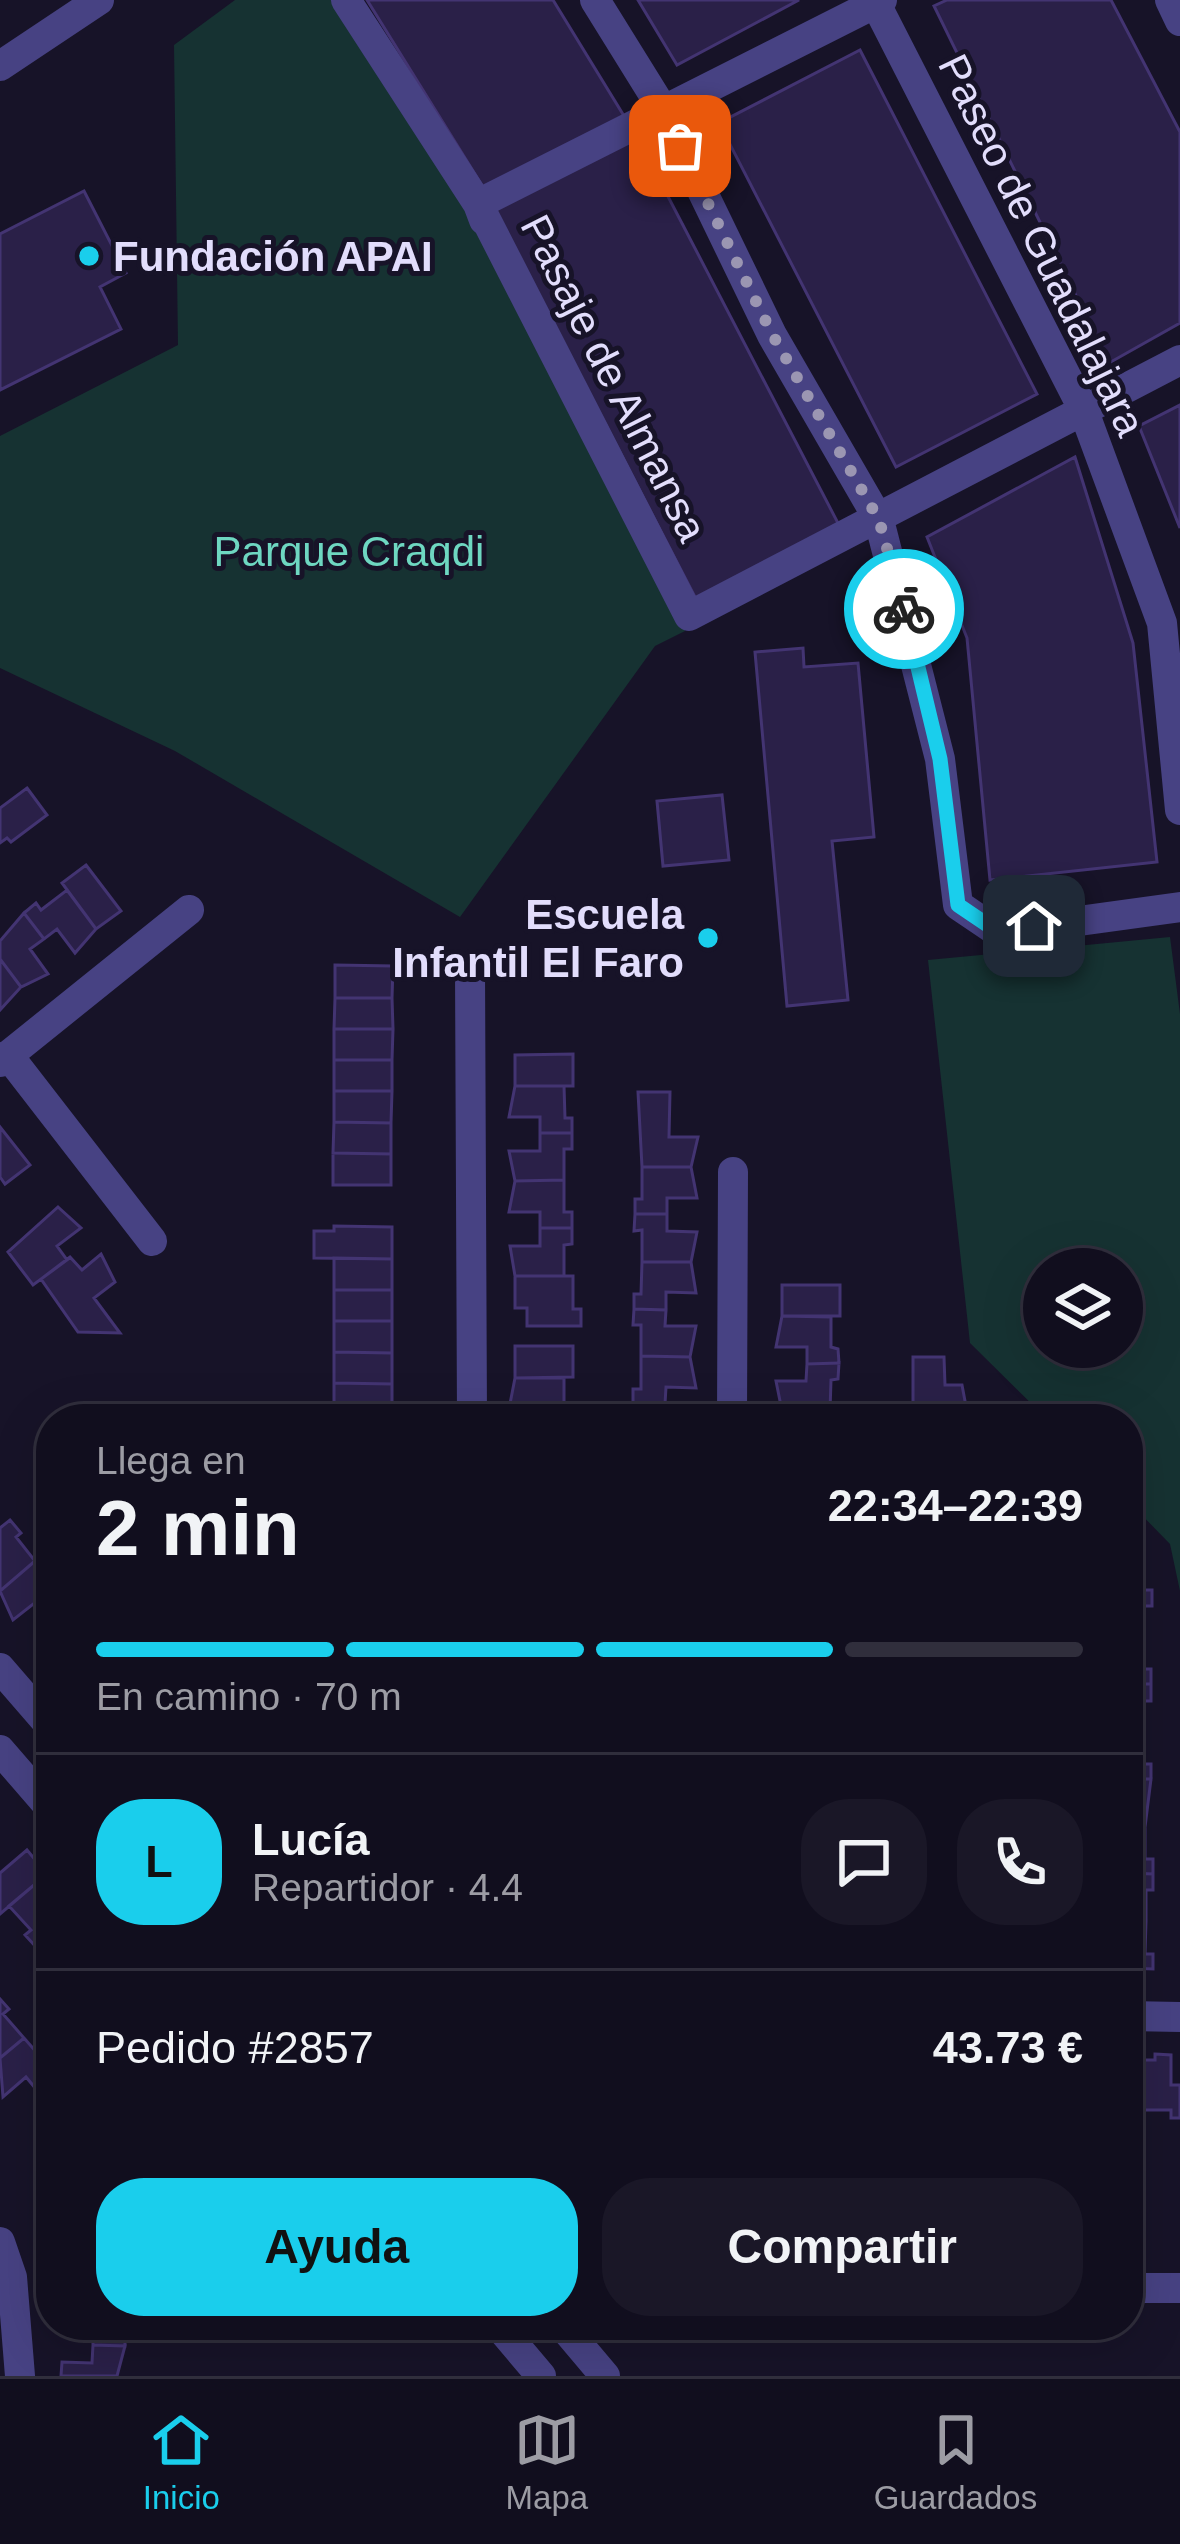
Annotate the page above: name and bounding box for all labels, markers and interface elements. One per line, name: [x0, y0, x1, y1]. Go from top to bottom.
street label: Paseo de Guadalajara: [929, 47, 1155, 444]
pin: [629, 95, 731, 197]
icon: bag: [647, 113, 713, 179]
street label: Pasaje de Almansa: [511, 207, 717, 549]
place label: Fundación APAI: [113, 233, 433, 280]
marker: Fundación APAI: [76, 243, 102, 269]
park label: Parque Craqdi: [214, 528, 484, 575]
courier: [844, 549, 964, 669]
icon: bike: [871, 576, 937, 642]
pin: [983, 875, 1085, 977]
place label: Escuela Infantil El Faro: [392, 891, 685, 986]
icon: home: [1001, 893, 1067, 959]
marker: Escuela Infantil El Faro: [695, 925, 721, 951]
map controls: [1023, 1248, 1143, 1368]
button: layers: [1023, 1248, 1143, 1368]
text: Llega en: [96, 1439, 246, 1482]
text: 22:34–22:39: [828, 1480, 1083, 1531]
text: 2 min: [96, 1484, 300, 1572]
text: En camino · 70 m: [96, 1675, 402, 1718]
button: chat: [801, 1799, 927, 1925]
button: phone: [957, 1799, 1083, 1925]
text: Lucía: [252, 1814, 370, 1865]
text: L: [145, 1836, 173, 1887]
text: Repartidor · 4.4: [252, 1866, 523, 1909]
text: Pedido #2857: [96, 2022, 374, 2073]
text: 43.73 €: [933, 2022, 1083, 2073]
button: Ayuda: [96, 2178, 578, 2316]
button: Compartir: [602, 2178, 1083, 2316]
tab: Inicio: [143, 2407, 220, 2517]
tab: Mapa: [506, 2407, 588, 2517]
tab: Guardados: [874, 2407, 1037, 2517]

